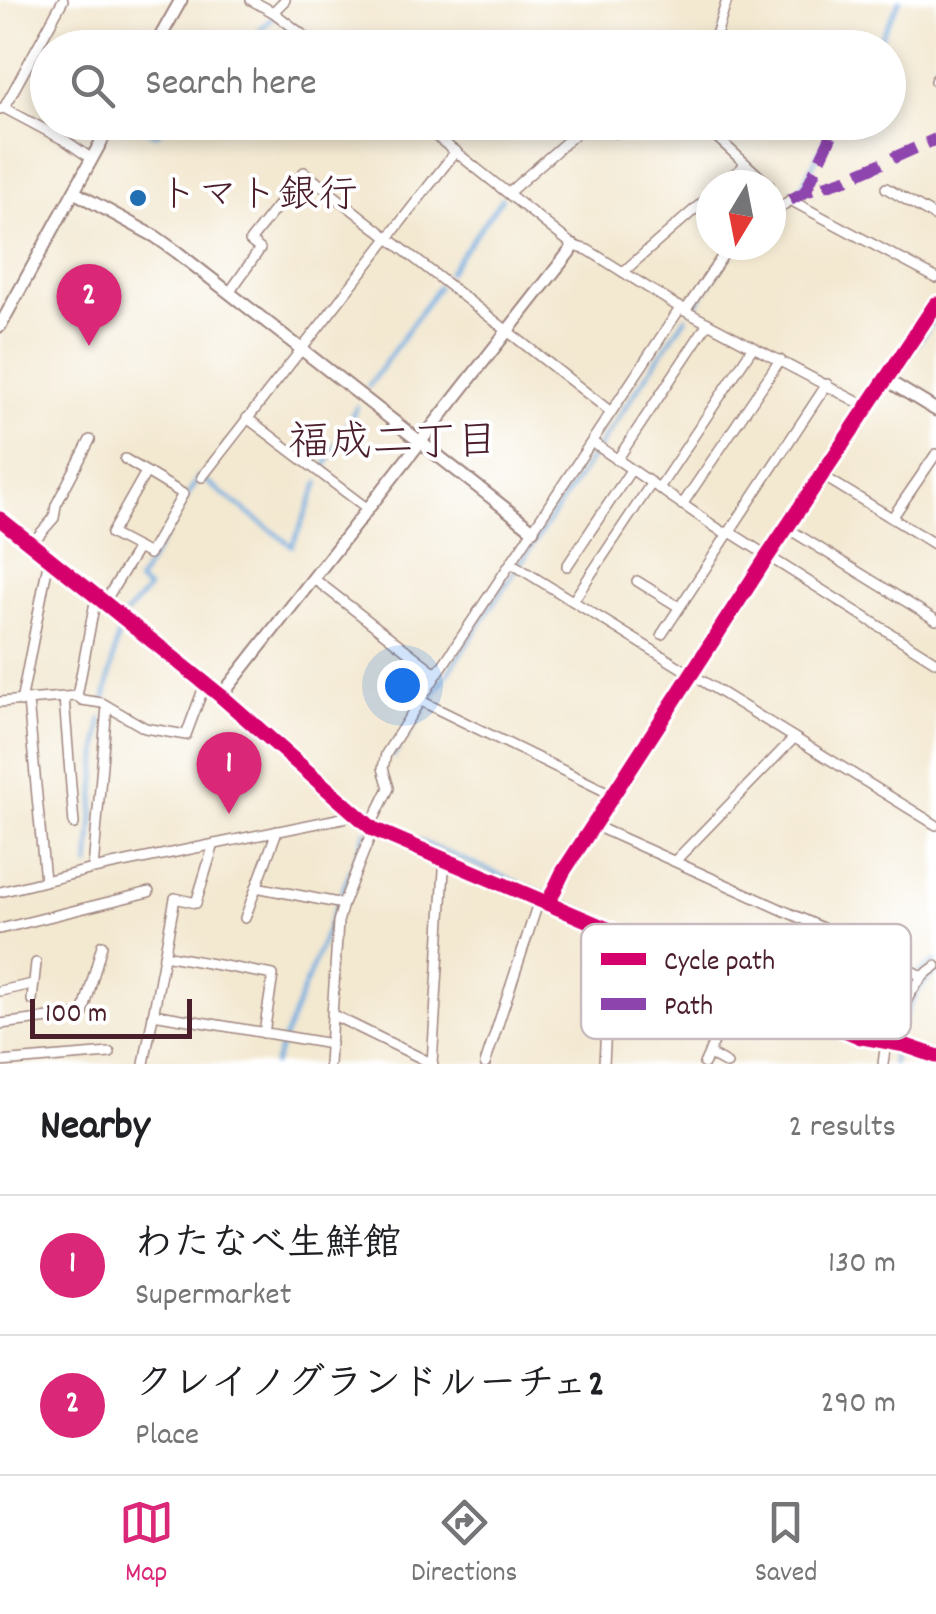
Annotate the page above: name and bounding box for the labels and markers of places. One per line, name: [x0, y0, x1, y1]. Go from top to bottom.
place label: トマト銀行: [158, 170, 358, 227]
marker: トマト銀行: [127, 187, 149, 209]
pin: 2: [56, 264, 122, 346]
pin: 1: [196, 732, 262, 814]

